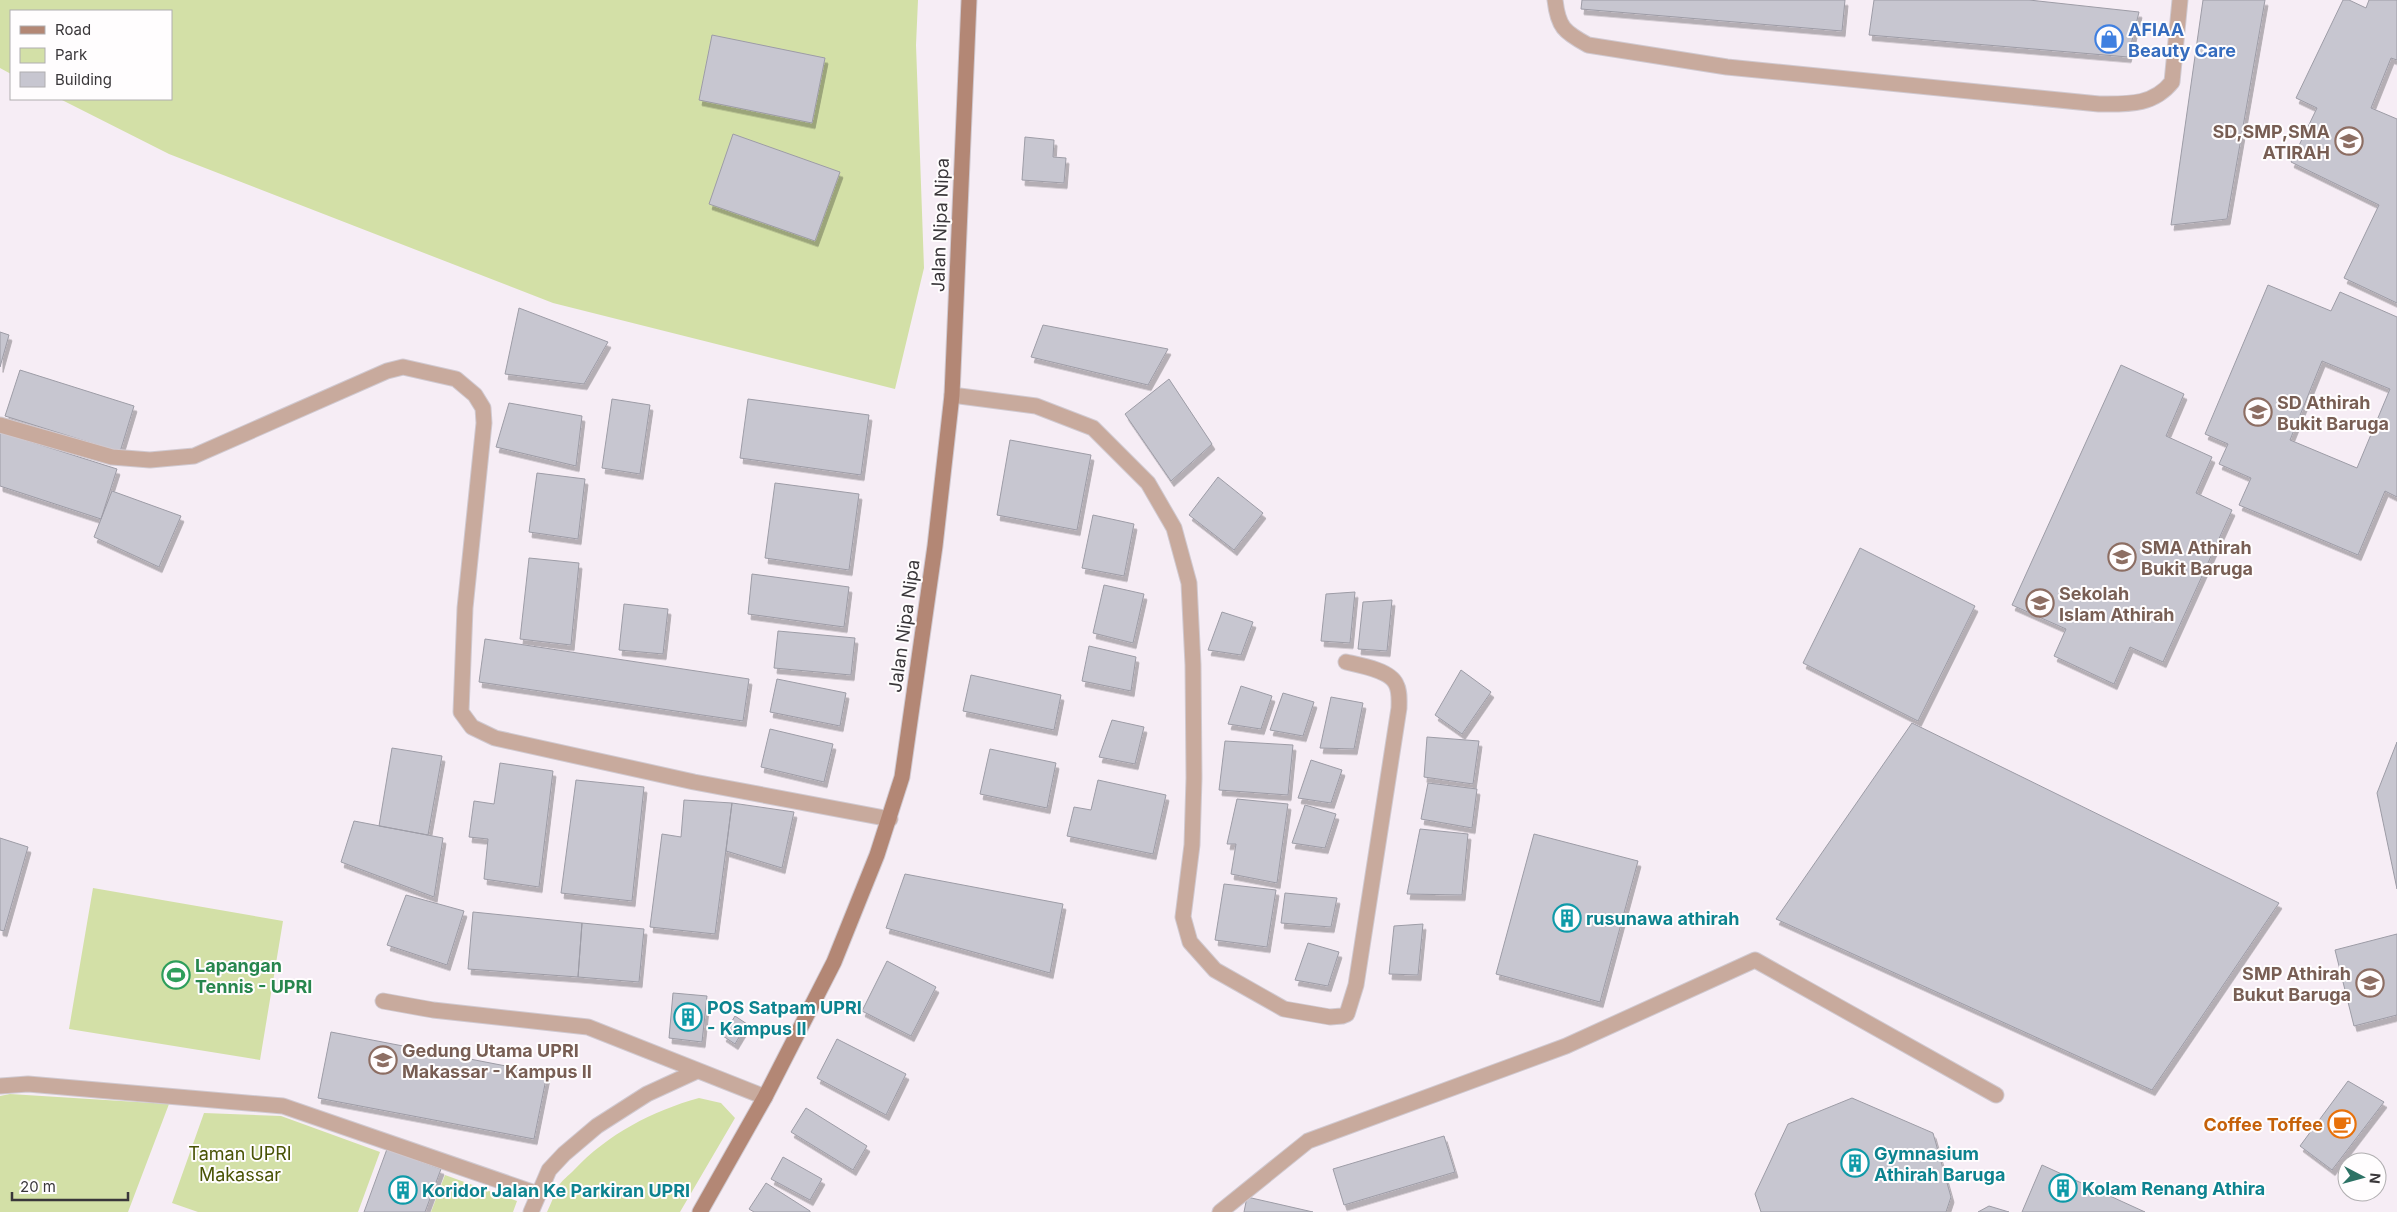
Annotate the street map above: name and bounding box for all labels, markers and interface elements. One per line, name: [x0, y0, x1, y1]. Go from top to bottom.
legend: [10, 10, 172, 100]
place label: AFIAA Beauty Care: [2128, 19, 2236, 61]
text: Road: [55, 20, 91, 39]
shop icon: AFIAA Beauty Care: [2094, 24, 2124, 54]
text: Park: [55, 45, 88, 64]
text: Building: [55, 70, 112, 89]
place label: SD,SMP,SMA ATIRAH: [2212, 121, 2330, 163]
school or university icon: SD,SMP,SMA ATIRAH: [2334, 126, 2364, 156]
street label: Jalan Nipa Nipa: [927, 158, 953, 292]
place label: SD Athirah Bukit Baruga: [2277, 392, 2389, 434]
school or university icon: SD Athirah Bukit Baruga: [2243, 397, 2273, 427]
place label: SMA Athirah Bukit Baruga: [2141, 537, 2253, 579]
school or university icon: SMA Athirah Bukit Baruga: [2107, 542, 2137, 572]
street label: Jalan Nipa Nipa: [884, 558, 924, 694]
place label: Sekolah Islam Athirah: [2059, 583, 2175, 625]
school or university icon: Sekolah Islam Athirah: [2025, 588, 2055, 618]
building icon: rusunawa athirah: [1552, 903, 1582, 933]
place label: rusunawa athirah: [1586, 908, 1739, 929]
place label: Lapangan Tennis - UPRI: [195, 955, 312, 997]
sports icon: Lapangan Tennis - UPRI: [161, 960, 191, 990]
place label: SMP Athirah Bukut Baruga: [2233, 963, 2351, 1005]
school or university icon: SMP Athirah Bukut Baruga: [2355, 968, 2385, 998]
place label: POS Satpam UPRI - Kampus II: [707, 997, 862, 1039]
building icon: POS Satpam UPRI - Kampus II: [673, 1002, 703, 1032]
place label: Gedung Utama UPRI Makassar - Kampus II: [402, 1040, 592, 1082]
school or university icon: Gedung Utama UPRI Makassar - Kampus II: [368, 1045, 398, 1075]
cafe icon: Coffee Toffee: [2327, 1109, 2357, 1139]
place label: Coffee Toffee: [2203, 1114, 2323, 1135]
park label: Taman UPRI Makassar: [188, 1143, 292, 1185]
place label: Gymnasium Athirah Baruga: [1874, 1143, 2005, 1185]
building icon: Gymnasium Athirah Baruga: [1840, 1148, 1870, 1178]
north arrow: [2337, 1152, 2387, 1202]
scale bar: [12, 1170, 129, 1202]
text: N: [2366, 1172, 2384, 1185]
building icon: Kolam Renang Athira: [2048, 1173, 2078, 1203]
building icon: Koridor Jalan Ke Parkiran UPRI: [388, 1175, 418, 1205]
text: 20 m: [20, 1177, 56, 1196]
place label: Kolam Renang Athira: [2082, 1178, 2265, 1199]
place label: Koridor Jalan Ke Parkiran UPRI: [422, 1180, 690, 1201]

